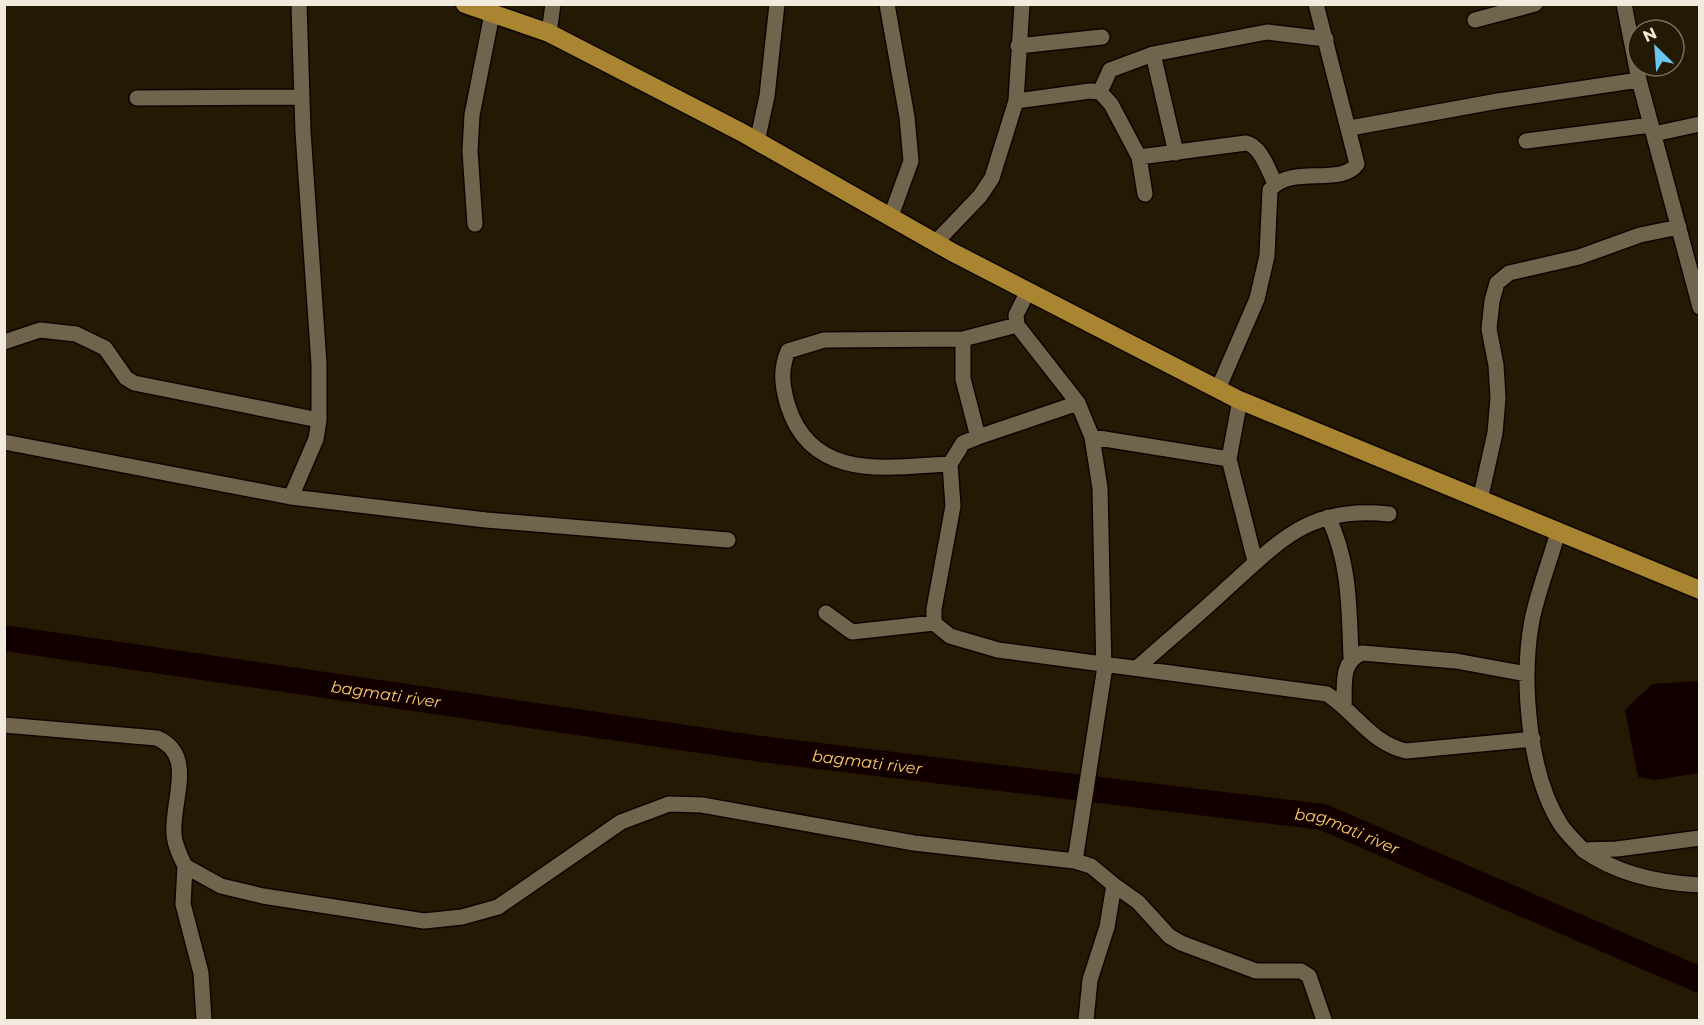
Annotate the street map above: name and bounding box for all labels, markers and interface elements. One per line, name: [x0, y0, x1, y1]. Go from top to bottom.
north arrow: [1626, 18, 1686, 78]
text: N: [1640, 24, 1660, 46]
water label: bagmati river: [330, 677, 443, 712]
water label: bagmati river: [811, 746, 924, 778]
water label: bagmati river: [1293, 805, 1403, 859]

